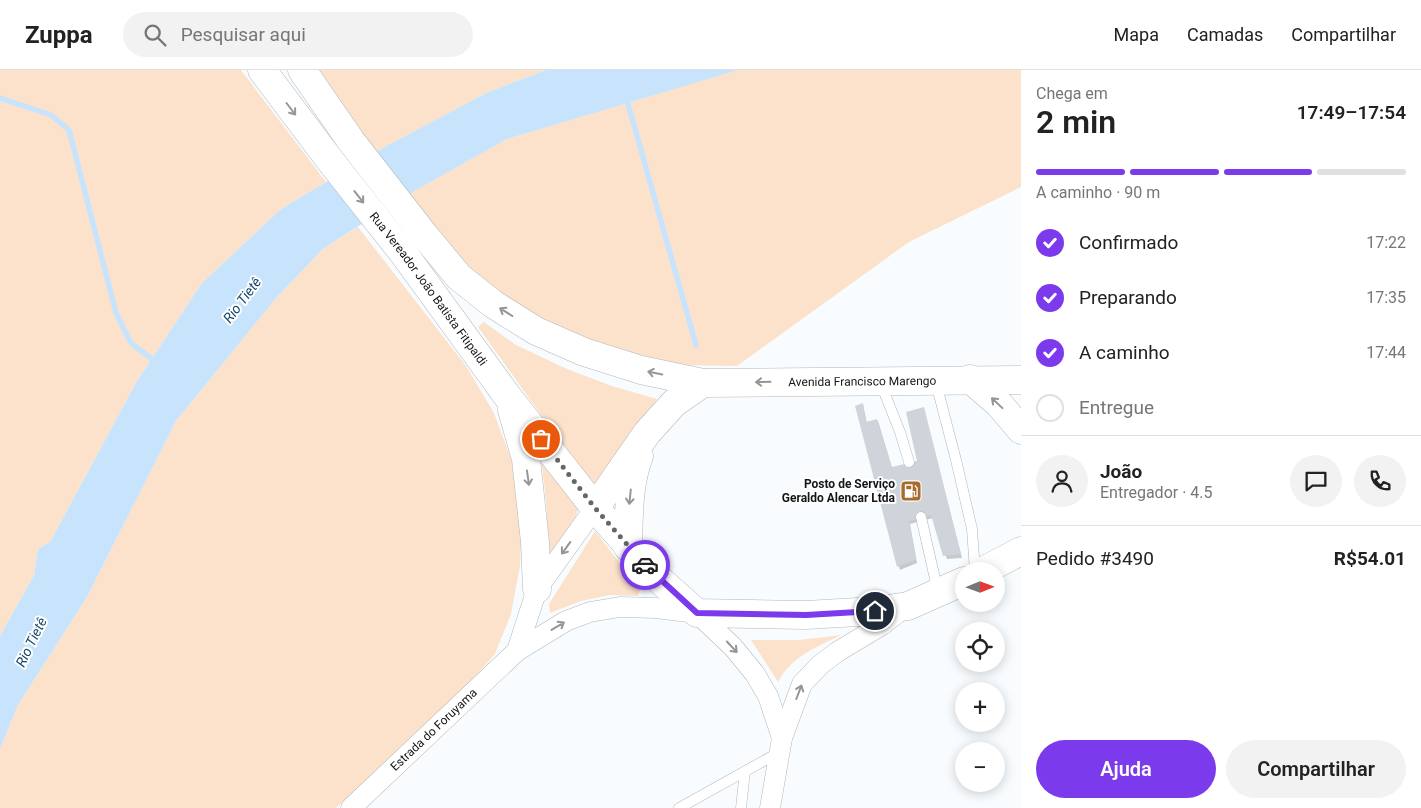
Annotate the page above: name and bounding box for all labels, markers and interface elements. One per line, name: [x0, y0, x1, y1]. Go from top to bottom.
search box: [123, 12, 473, 57]
text: Zuppa: [25, 21, 93, 49]
icon: search: [141, 21, 169, 49]
text: Pesquisar aqui: [181, 23, 306, 46]
text: Mapa: [1114, 24, 1159, 45]
text: Camadas: [1187, 24, 1263, 45]
text: Compartilhar: [1291, 24, 1396, 45]
text: Chega em: [1036, 84, 1108, 103]
text: 17:49–17:54: [1297, 101, 1406, 124]
one-way arrow: [286, 102, 297, 115]
text: 2 min: [1036, 103, 1116, 141]
text: A caminho · 90 m: [1036, 183, 1160, 202]
one-way arrow: [354, 190, 364, 204]
street label: Rua Vereador João Batista Fitipaldi: [367, 209, 490, 368]
icon: check: [1036, 229, 1064, 257]
text: Confirmado: [1079, 231, 1178, 254]
text: 17:22: [1366, 233, 1406, 252]
water label: Rio Tietê: [220, 274, 264, 326]
icon: check: [1036, 284, 1064, 312]
text: Preparando: [1079, 286, 1177, 309]
text: 17:35: [1366, 288, 1406, 307]
one-way arrow: [499, 307, 513, 317]
icon: check: [1036, 339, 1064, 367]
text: A caminho: [1079, 341, 1169, 364]
text: 17:44: [1366, 343, 1406, 362]
one-way arrow: [648, 368, 664, 378]
street label: Avenida Francisco Marengo: [788, 374, 937, 389]
one-way arrow: [756, 377, 772, 387]
text: Entregue: [1079, 396, 1154, 419]
one-way arrow: [991, 397, 1003, 409]
pin: [520, 418, 562, 460]
icon: bag: [527, 425, 555, 453]
button: person: [1036, 455, 1088, 507]
button: chat: [1290, 455, 1342, 507]
button: phone: [1354, 455, 1406, 507]
text: João: [1100, 460, 1142, 483]
one-way arrow: [524, 470, 534, 486]
place label: Posto de Serviço Geraldo Alencar Ltda: [782, 477, 896, 505]
fuel station icon: Posto de Serviço Geraldo Alencar Ltda: [899, 479, 923, 503]
text: Entregador · 4.5: [1100, 483, 1213, 502]
one-way arrow: [625, 488, 635, 504]
courier: [620, 540, 670, 590]
one-way arrow: [561, 541, 572, 554]
text: Pedido #3490: [1036, 547, 1154, 570]
text: R$54.01: [1334, 547, 1406, 570]
icon: car: [631, 551, 659, 579]
north arrow: [955, 562, 1005, 612]
map controls: [955, 562, 1005, 792]
pin: [854, 590, 896, 632]
icon: home: [861, 597, 889, 625]
water label: Rio Tietê: [12, 615, 50, 669]
one-way arrow: [551, 620, 565, 630]
button: locate: [955, 622, 1005, 672]
one-way arrow: [726, 641, 738, 653]
button: +: [955, 682, 1005, 732]
one-way arrow: [795, 685, 804, 700]
street label: Estrada do Foruyama: [388, 686, 480, 774]
button: Ajuda: [1036, 740, 1216, 798]
button: Compartilhar: [1226, 740, 1406, 798]
button: −: [955, 742, 1005, 792]

